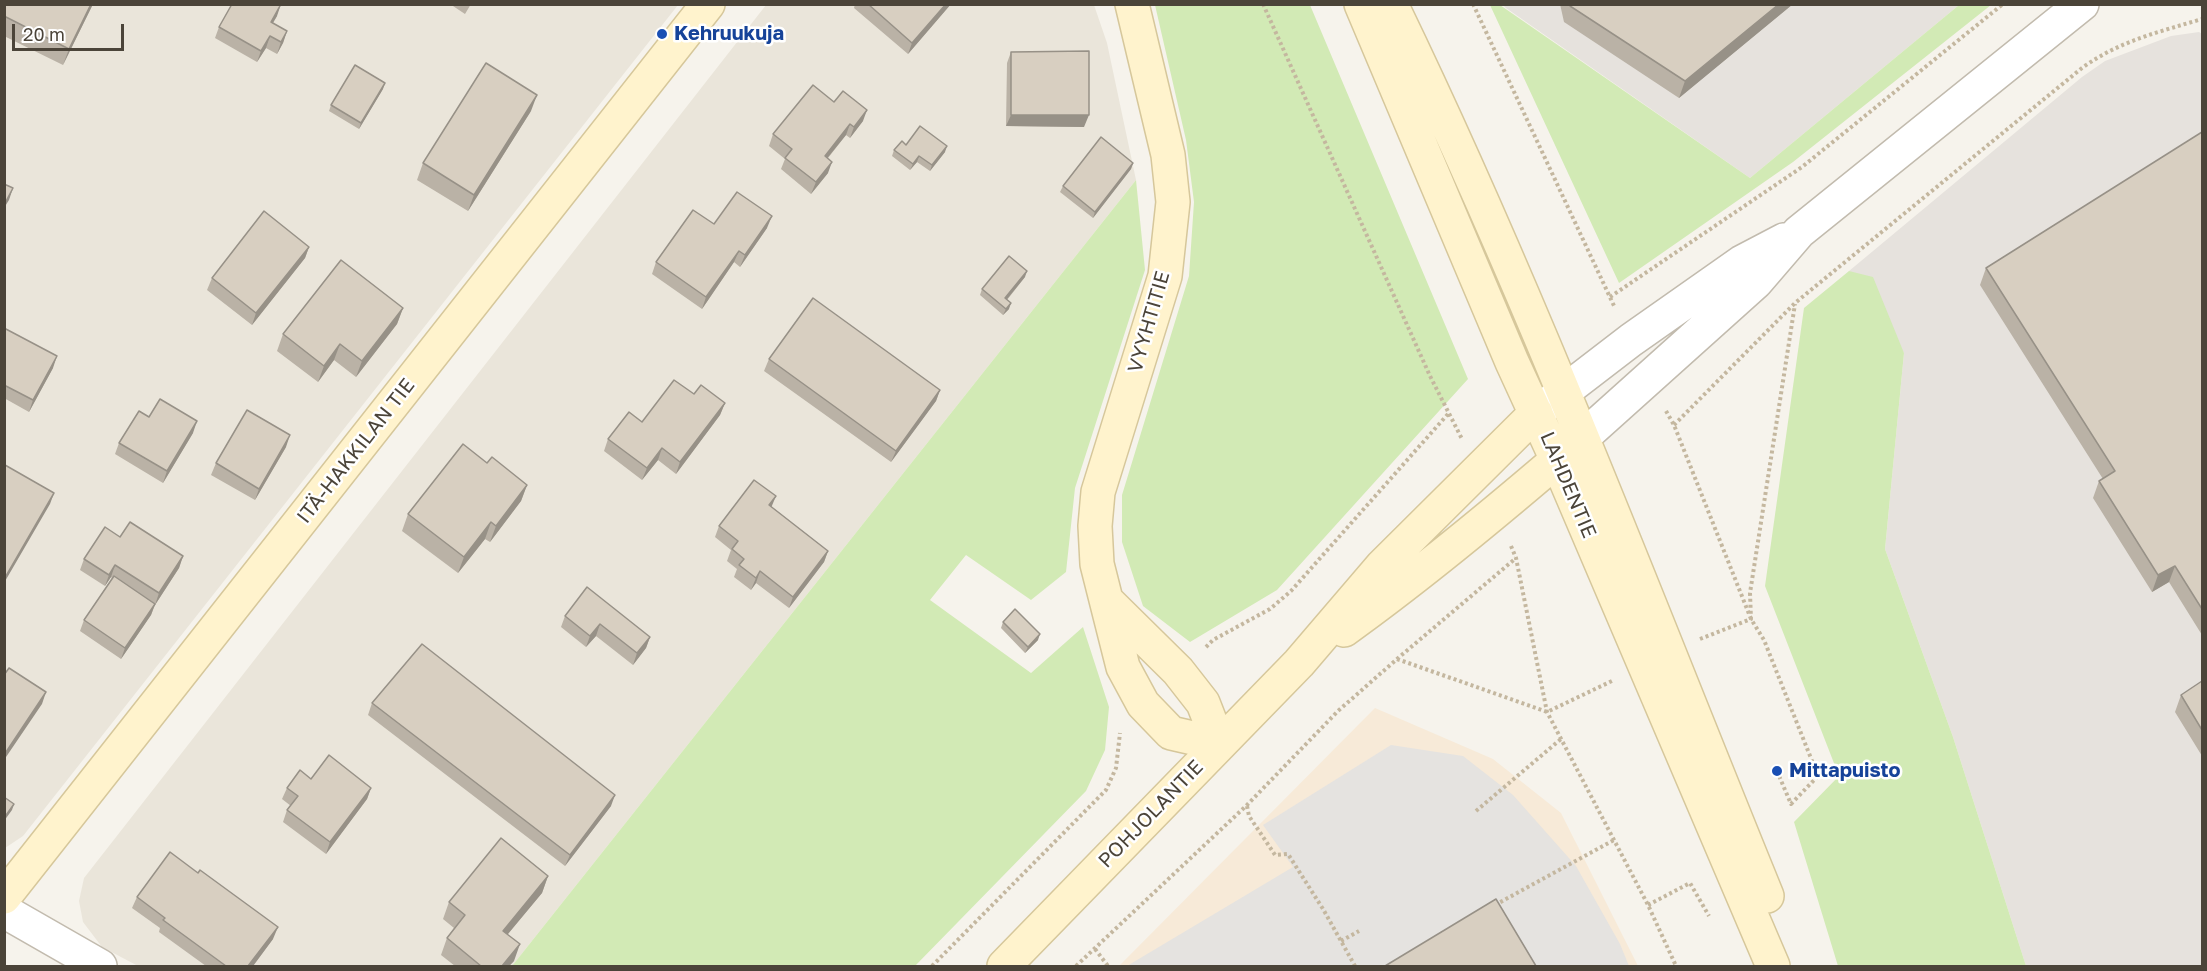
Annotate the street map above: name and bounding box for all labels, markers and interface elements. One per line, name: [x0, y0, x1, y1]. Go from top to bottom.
scale bar: [15, 12, 128, 50]
place label: Kehruukuja: [674, 22, 784, 46]
text: 20 m: [23, 23, 65, 45]
marker: Kehruukuja: [655, 27, 669, 41]
street label: VYYHTITIE: [1123, 268, 1175, 376]
street label: ITÄ-HAKKILAN TIE: [292, 374, 420, 528]
street label: LAHDENTIE: [1535, 428, 1601, 542]
street label: POHJOLANTIE: [1094, 755, 1208, 873]
place label: Mittapuisto: [1789, 759, 1900, 783]
marker: Mittapuisto: [1770, 764, 1784, 778]

